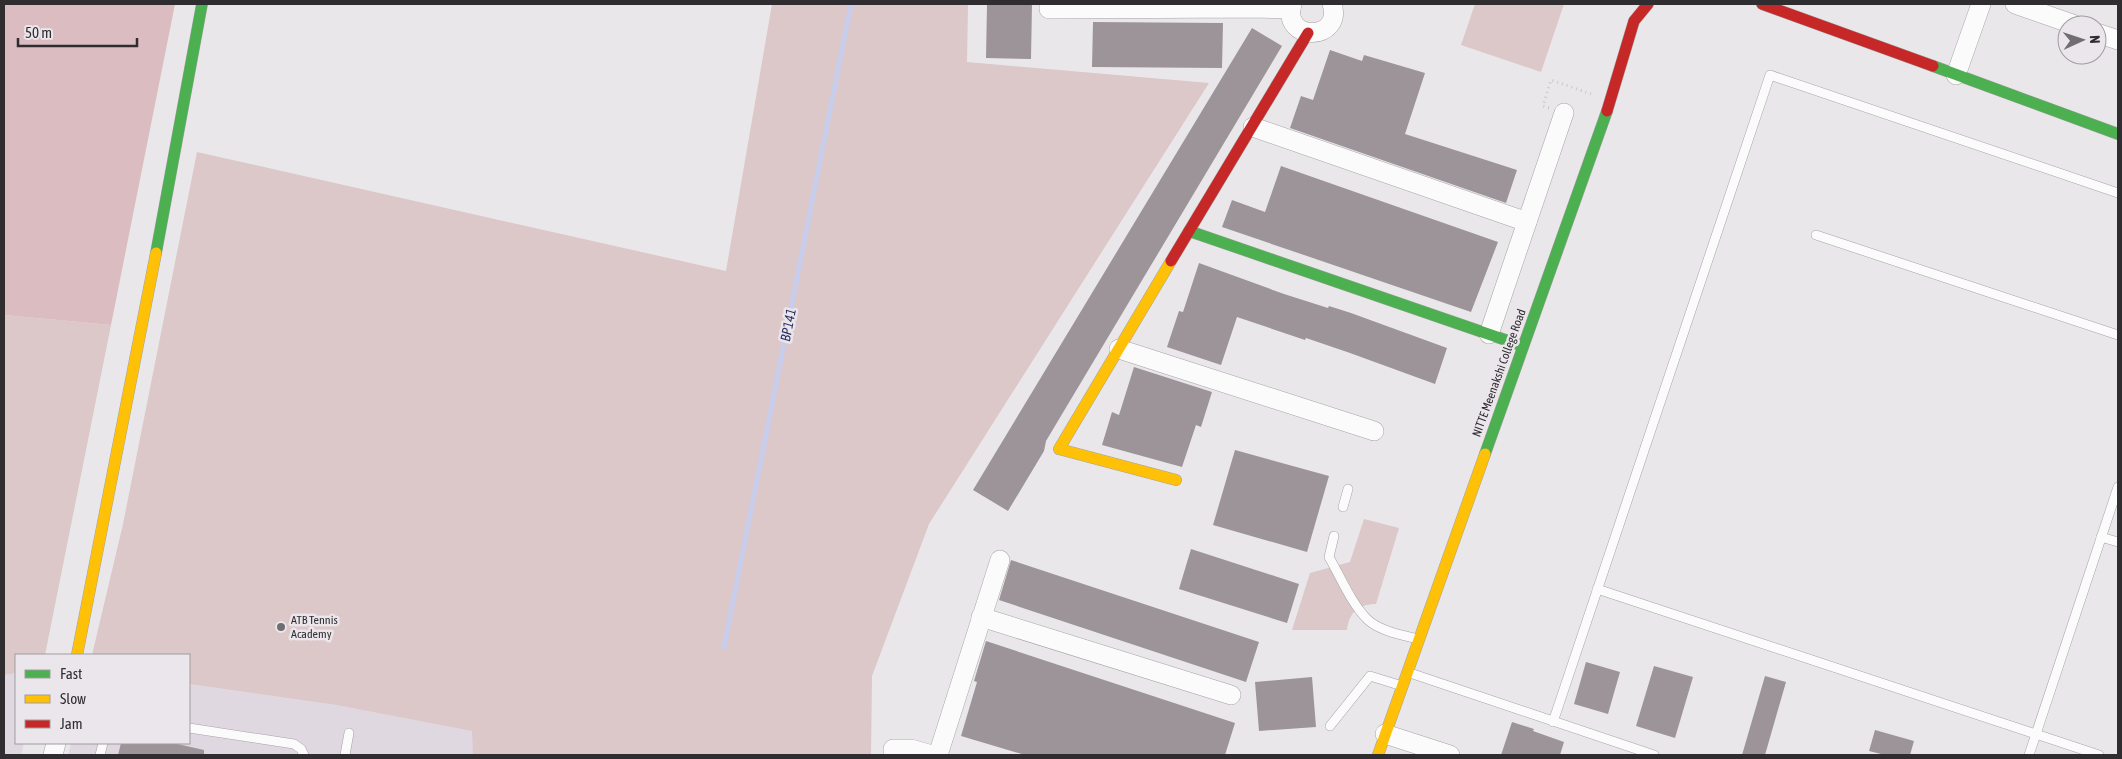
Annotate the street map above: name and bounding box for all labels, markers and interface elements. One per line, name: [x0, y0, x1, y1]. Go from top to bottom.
scale bar: [18, 15, 136, 47]
north arrow: [2057, 15, 2107, 65]
text: 50 m: [25, 24, 52, 41]
text: N: [2087, 35, 2103, 44]
water label: BP141: [777, 307, 799, 343]
street label: NITTE Meenakshi College Road: [1469, 307, 1529, 439]
place label: ATB Tennis Academy: [291, 613, 338, 641]
marker: ATB Tennis Academy: [275, 621, 287, 633]
legend: [15, 654, 190, 744]
text: Fast: [60, 665, 82, 682]
text: Slow: [60, 690, 86, 707]
text: Jam: [60, 715, 83, 732]

